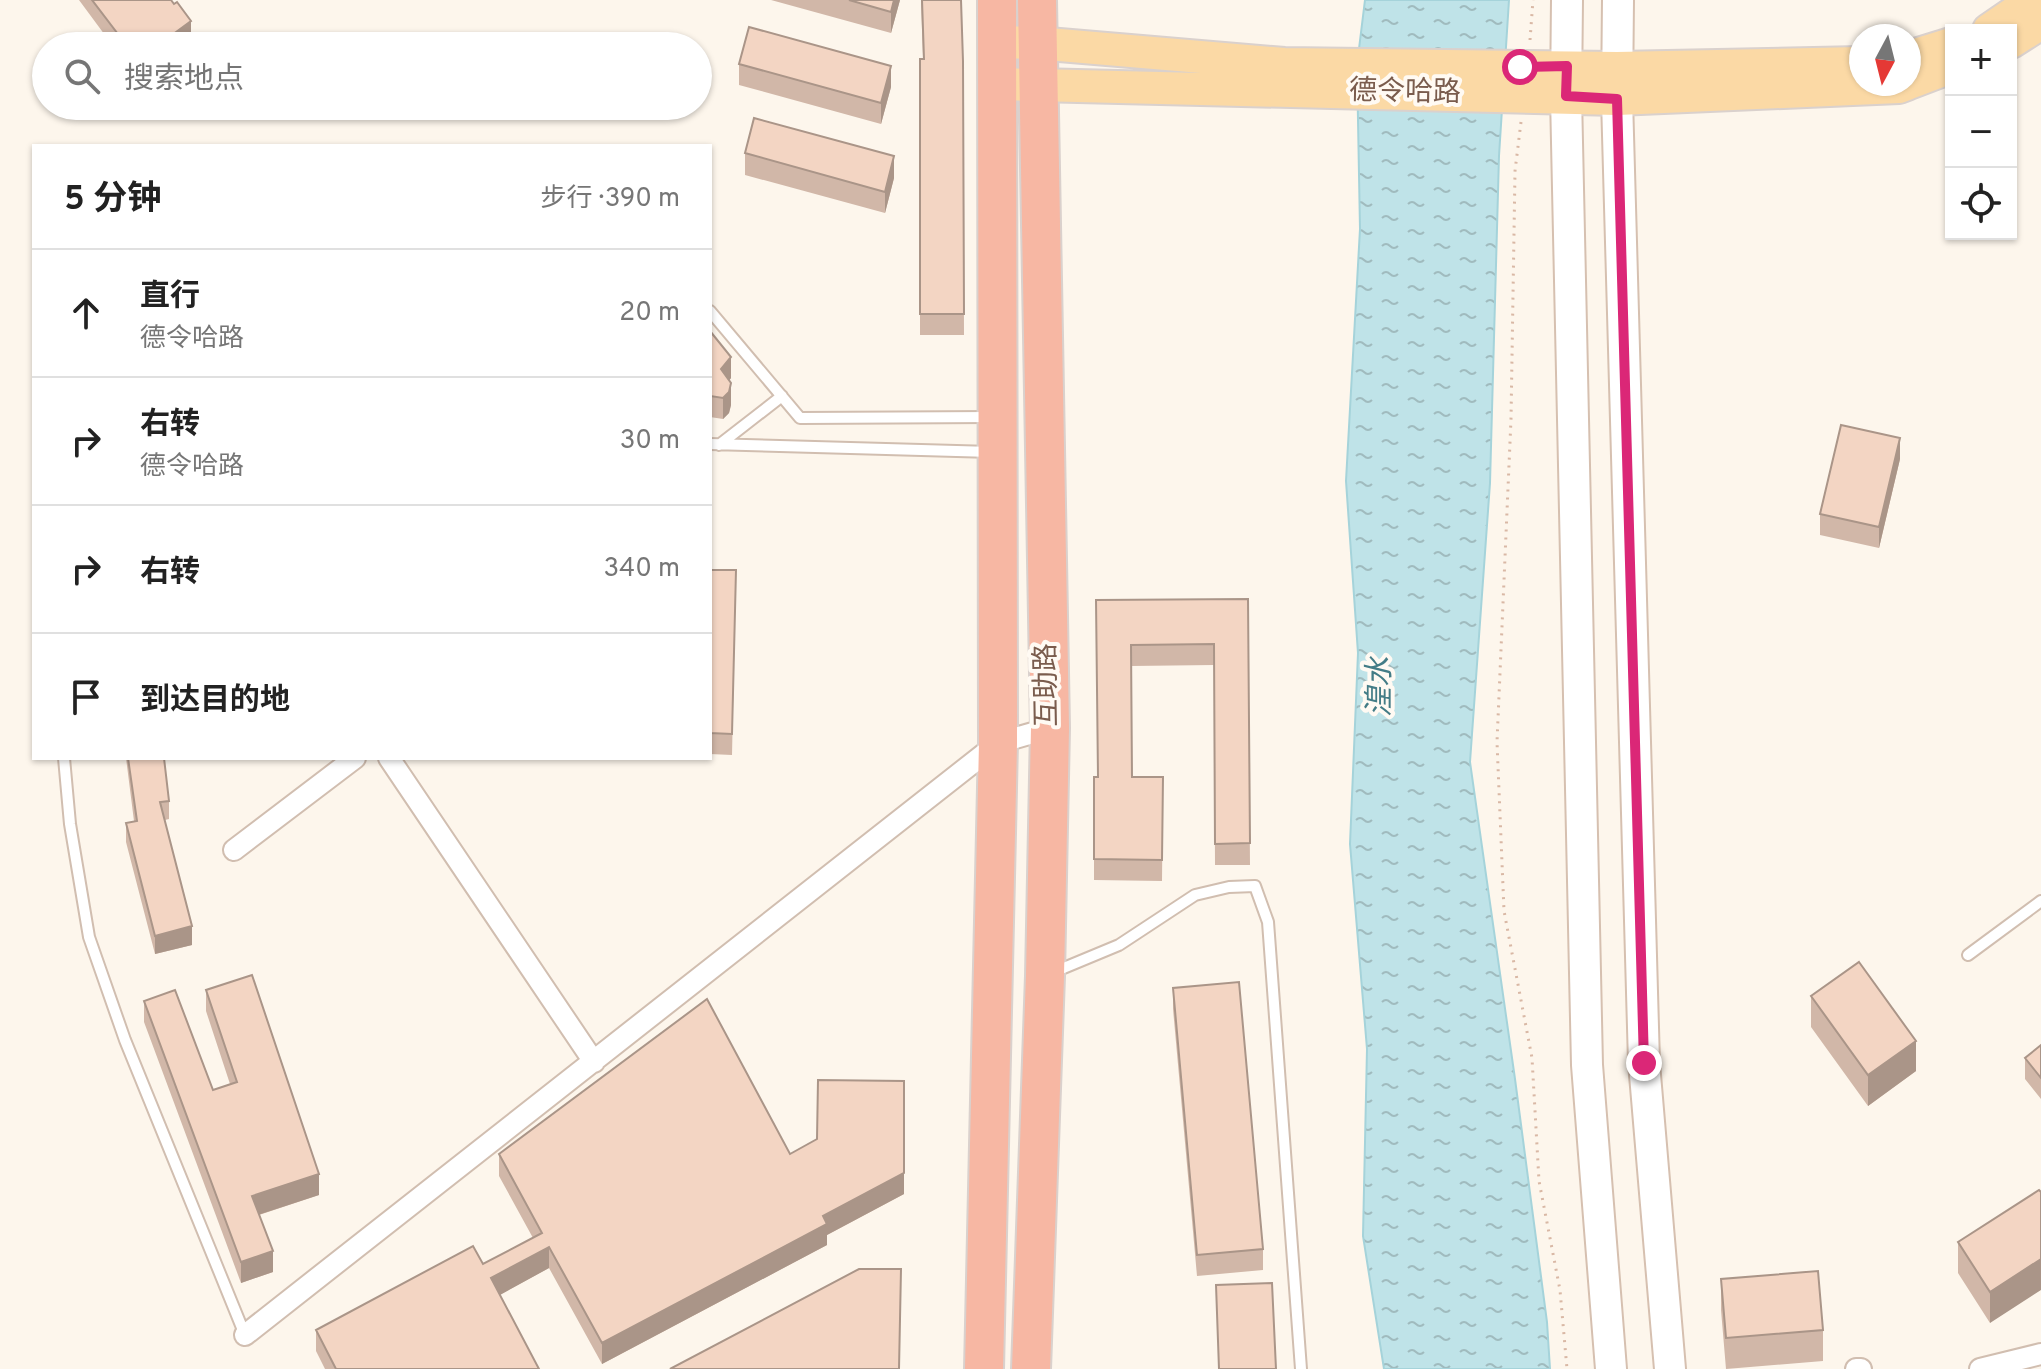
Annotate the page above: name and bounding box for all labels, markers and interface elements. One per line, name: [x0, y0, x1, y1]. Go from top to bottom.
north arrow: [1849, 24, 1921, 96]
map controls: [1945, 24, 2017, 240]
button: +: [1945, 24, 2017, 96]
search box: [32, 32, 712, 120]
route start: [1502, 49, 1538, 85]
icon: search: [60, 54, 104, 98]
text: 搜索地点: [124, 62, 244, 99]
street label: 德令哈路: [1349, 74, 1461, 112]
button: −: [1945, 96, 2017, 168]
button: locate: [1945, 168, 2017, 240]
text: 5 分钟: [64, 179, 161, 222]
text: 步行 · 390 m: [541, 183, 680, 216]
text: 直行: [140, 279, 200, 316]
icon: ahead: [64, 291, 108, 335]
text: 20 m: [619, 297, 680, 330]
text: 德令哈路: [140, 323, 244, 356]
text: 右转: [140, 407, 200, 444]
icon: right: [64, 419, 108, 463]
text: 30 m: [620, 425, 680, 458]
text: 德令哈路: [140, 451, 244, 484]
icon: right: [64, 547, 108, 591]
text: 340 m: [603, 553, 680, 586]
text: 右转: [140, 555, 200, 592]
street label: 互助路: [1029, 643, 1067, 727]
water label: 湟水: [1363, 655, 1400, 717]
icon: arrive: [64, 675, 108, 719]
text: 到达目的地: [140, 683, 290, 720]
route end: [1626, 1045, 1662, 1081]

